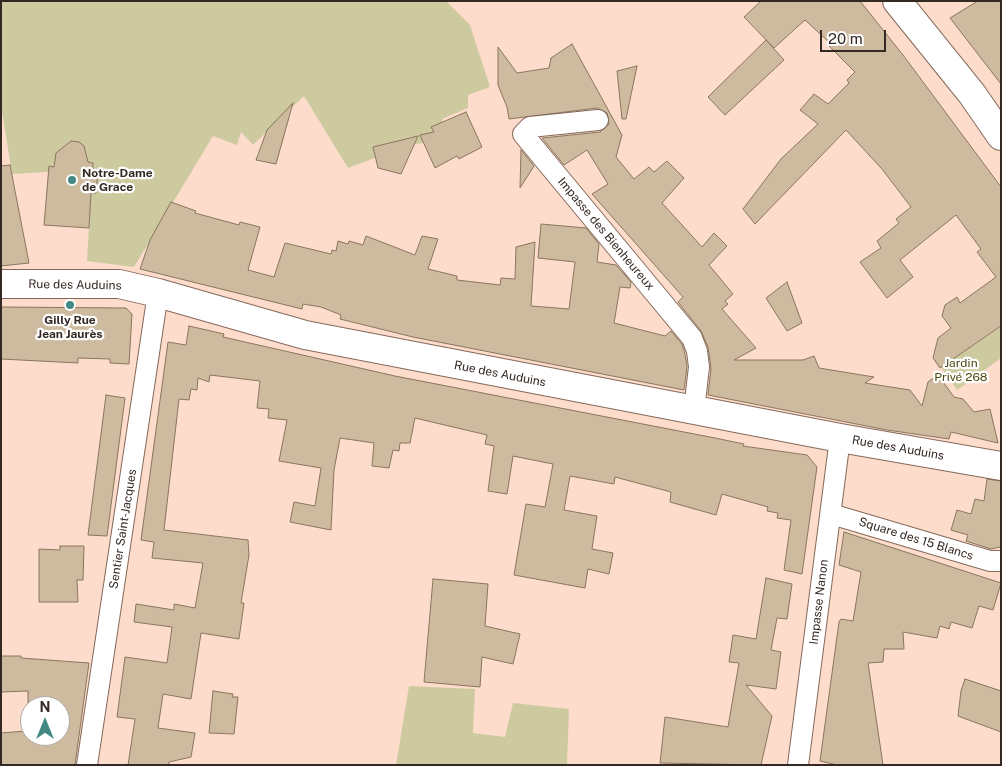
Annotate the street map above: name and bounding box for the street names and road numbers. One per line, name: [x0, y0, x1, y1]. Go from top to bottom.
street label: Impasse des Bienheureux: [555, 175, 657, 293]
street label: Rue des Auduins: [28, 277, 122, 293]
street label: Rue des Auduins: [453, 358, 547, 390]
street label: Rue des Auduins: [851, 433, 945, 463]
street label: Sentier Saint-Jacques: [106, 468, 140, 590]
street label: Square des 15 Blancs: [857, 515, 975, 563]
street label: Impasse Nanon: [807, 559, 831, 645]

